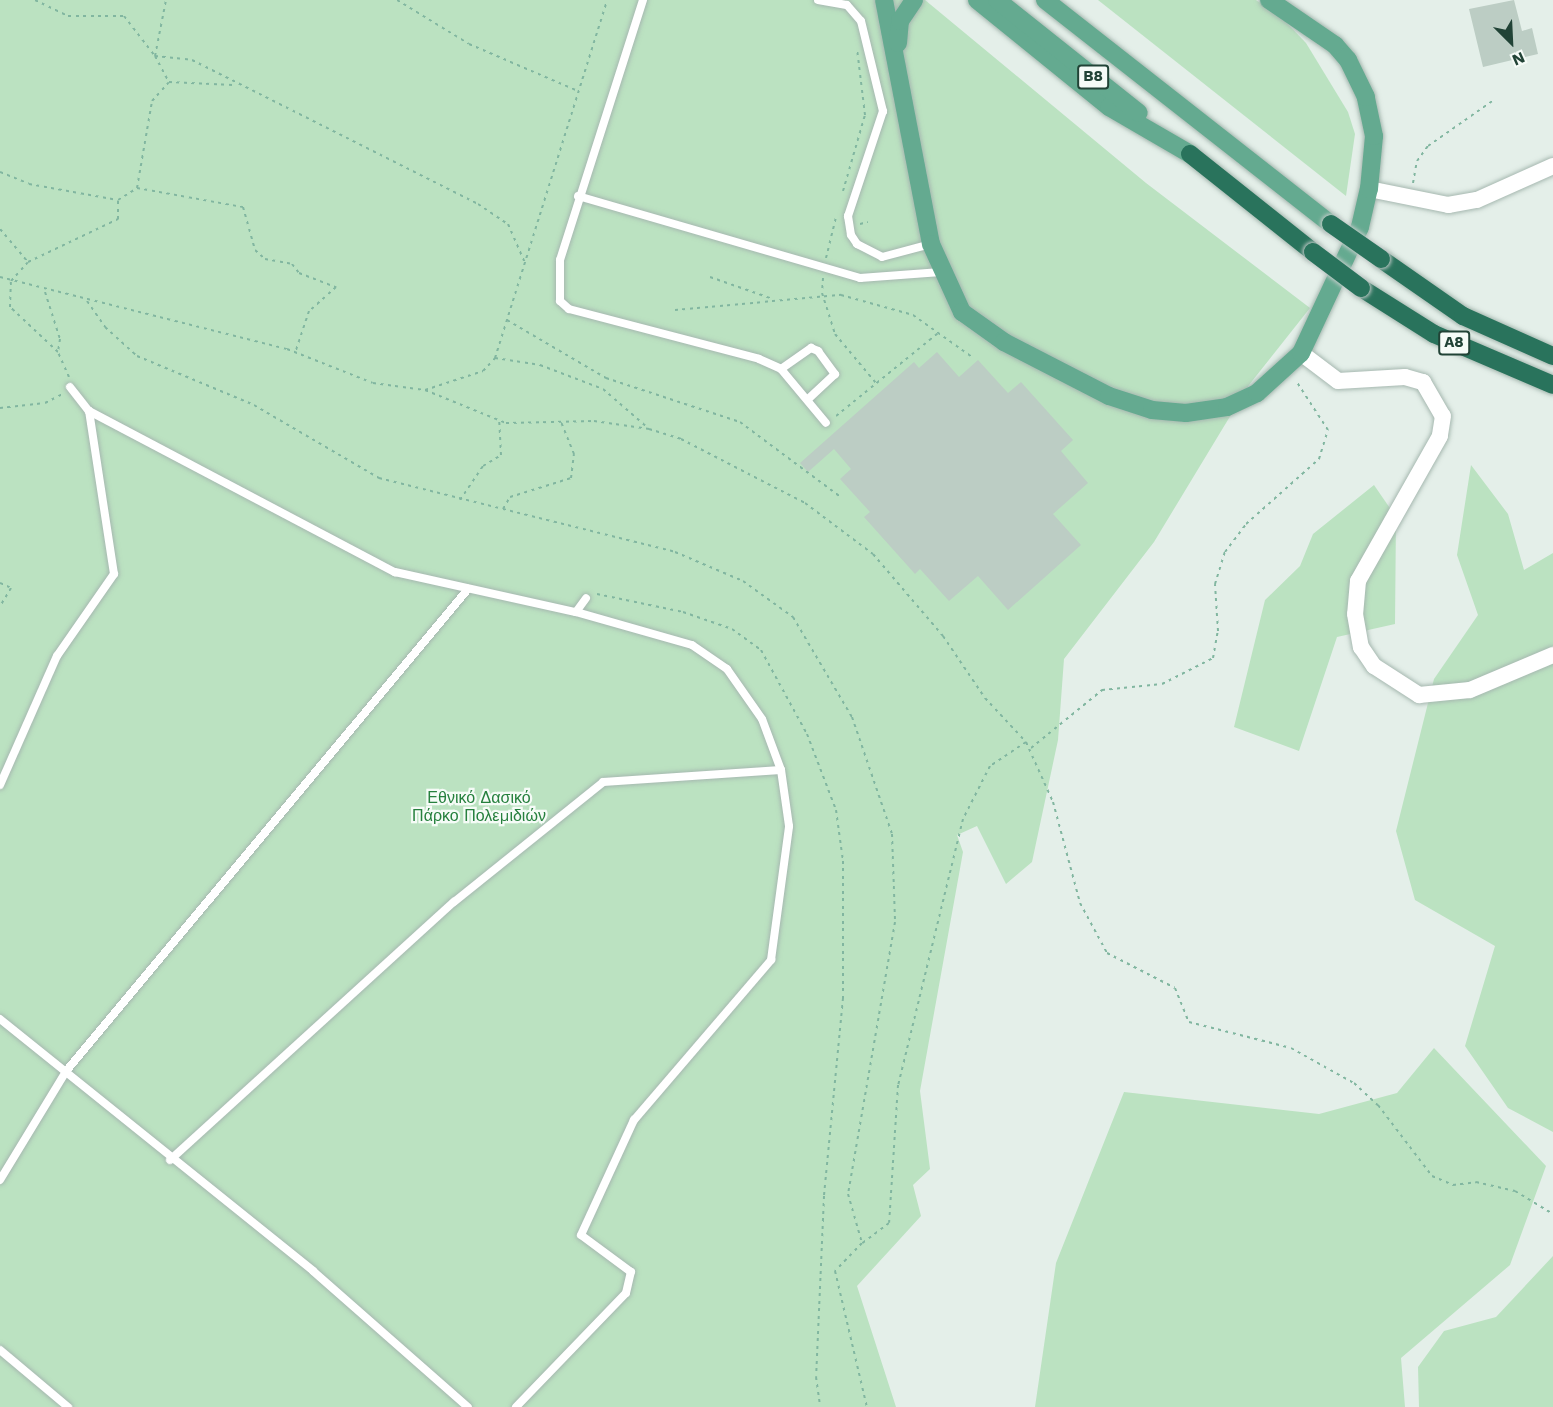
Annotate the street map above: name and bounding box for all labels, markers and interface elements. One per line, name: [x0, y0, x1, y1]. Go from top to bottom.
north arrow: [1481, 12, 1541, 72]
text: N: [1509, 48, 1528, 70]
road number: B8: [1076, 65, 1110, 89]
road number: A8: [1438, 331, 1470, 355]
park label: Εθνικό Δασικό Πάρκο Πολεμιδιών: [412, 788, 546, 826]

